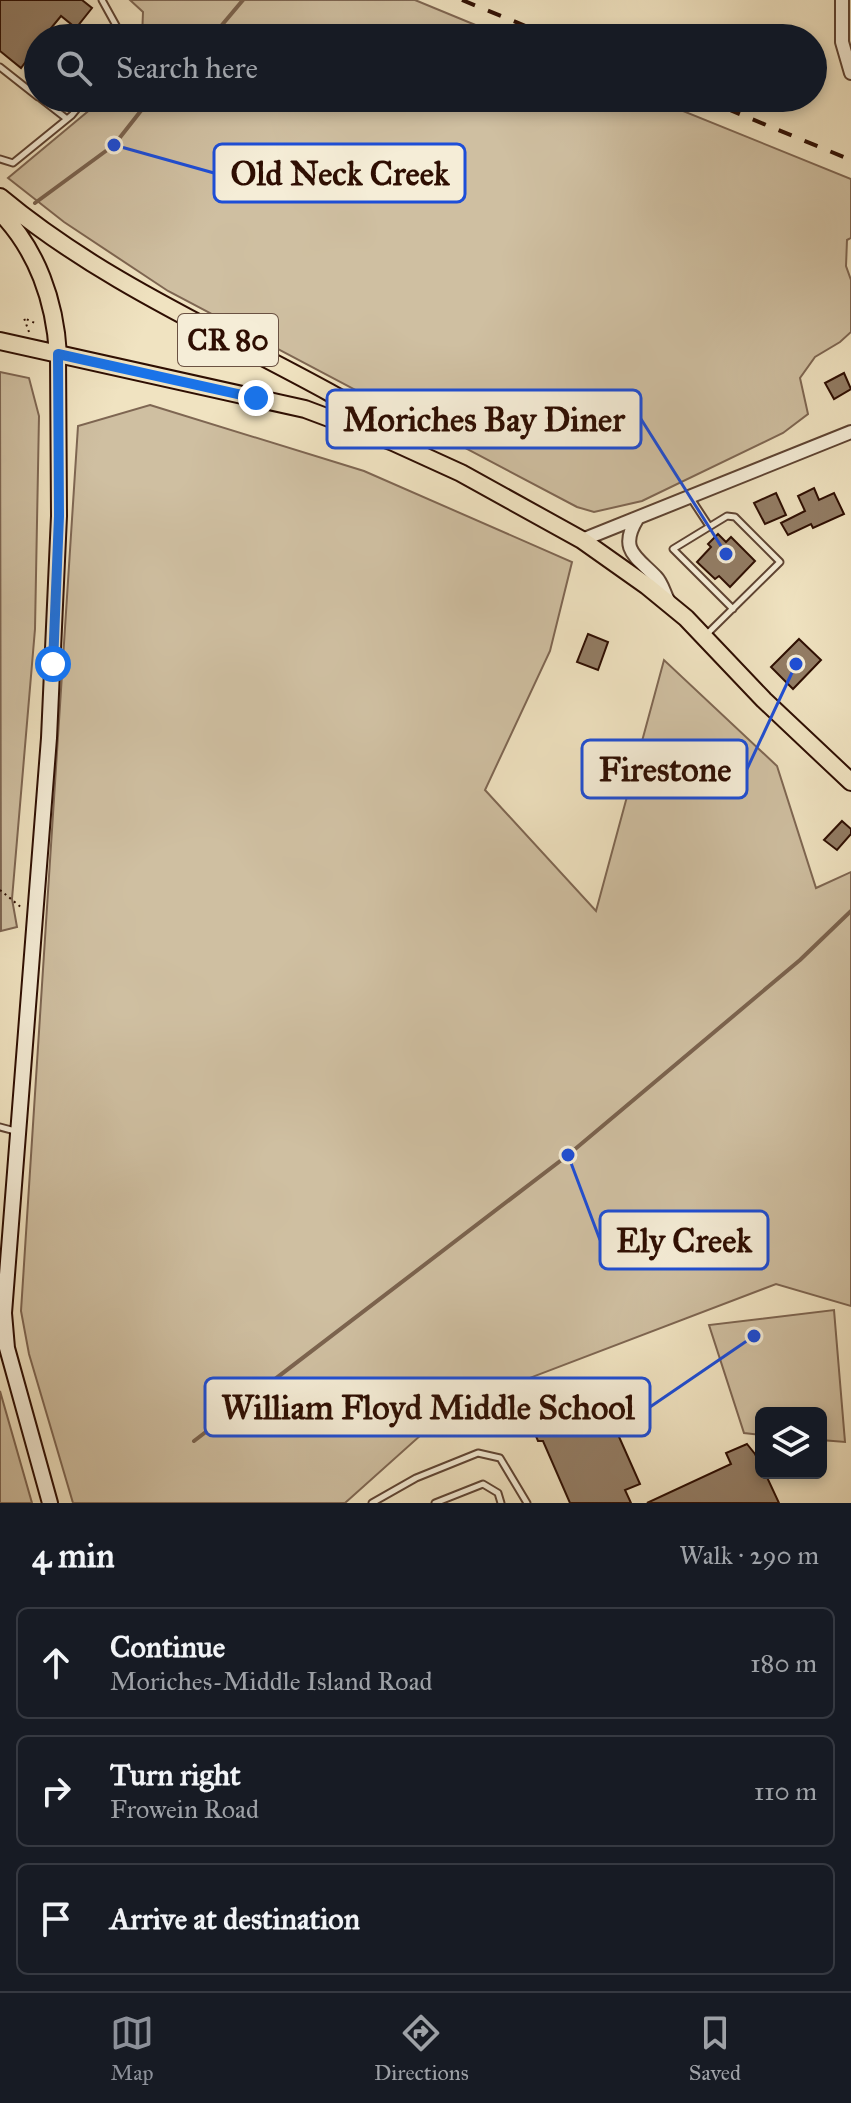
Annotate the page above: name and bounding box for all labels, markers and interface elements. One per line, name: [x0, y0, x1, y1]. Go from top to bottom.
search box: [24, 24, 827, 112]
icon: search: [52, 46, 96, 90]
text: Search here: [116, 50, 258, 86]
callout: Old Neck Creek: [214, 144, 465, 202]
text: Old Neck Creek: [231, 153, 451, 194]
road number: CR 80: [178, 314, 278, 366]
route end: [238, 380, 274, 416]
callout: Moriches Bay Diner: [327, 390, 641, 448]
text: Moriches Bay Diner: [343, 399, 626, 440]
route start: [35, 646, 71, 682]
callout: Firestone: [582, 740, 747, 798]
text: Firestone: [599, 749, 731, 790]
callout: Ely Creek: [600, 1211, 768, 1269]
text: Ely Creek: [616, 1220, 753, 1261]
callout: William Floyd Middle School: [205, 1378, 650, 1436]
text: William Floyd Middle School: [221, 1387, 636, 1428]
map controls: [755, 1407, 827, 1479]
button: layers: [755, 1407, 827, 1479]
text: 4 min: [32, 1535, 115, 1576]
text: Walk · 290 m: [679, 1539, 819, 1571]
text: Continue: [110, 1629, 225, 1665]
icon: ahead: [34, 1641, 78, 1685]
text: 180 m: [750, 1647, 817, 1679]
text: Moriches-Middle Island Road: [110, 1665, 433, 1697]
text: Turn right: [110, 1757, 241, 1793]
icon: right: [34, 1769, 78, 1813]
text: 110 m: [754, 1775, 817, 1807]
text: Frowein Road: [110, 1793, 259, 1825]
icon: arrive: [34, 1897, 78, 1941]
text: Arrive at destination: [110, 1901, 360, 1937]
tab: Map: [110, 2011, 154, 2086]
tab: Directions: [374, 2011, 469, 2086]
tab: Saved: [689, 2011, 741, 2086]

